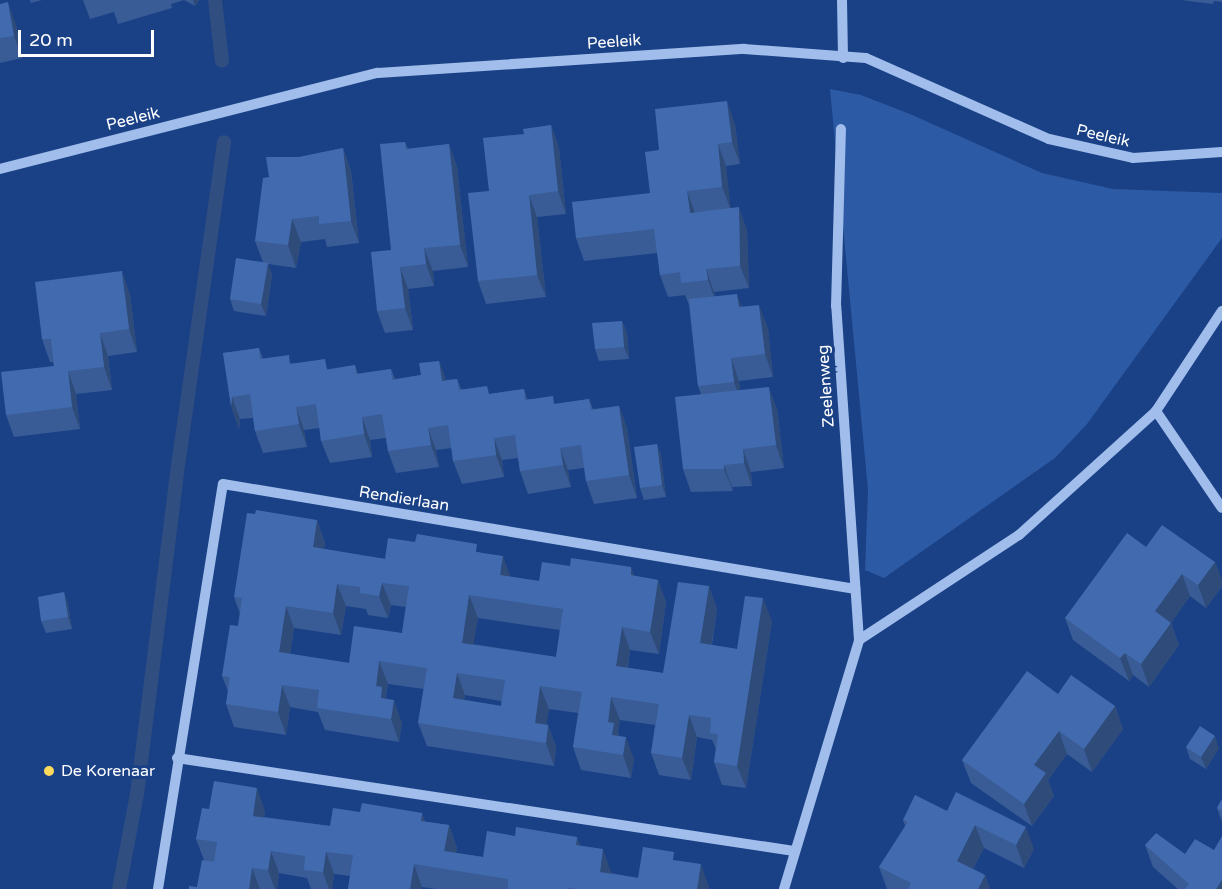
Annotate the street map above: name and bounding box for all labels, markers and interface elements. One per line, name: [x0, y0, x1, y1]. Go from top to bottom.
scale bar: [21, 18, 158, 56]
text: 20 m: [29, 29, 73, 51]
street label: Peeleik: [586, 31, 642, 53]
street label: Peeleik: [104, 103, 162, 135]
street label: Peeleik: [1074, 121, 1132, 151]
street label: Zeelenweg: [814, 344, 838, 428]
street label: Rendierlaan: [357, 482, 451, 516]
place label: De Korenaar: [61, 761, 155, 781]
marker: De Korenaar: [42, 764, 56, 778]

